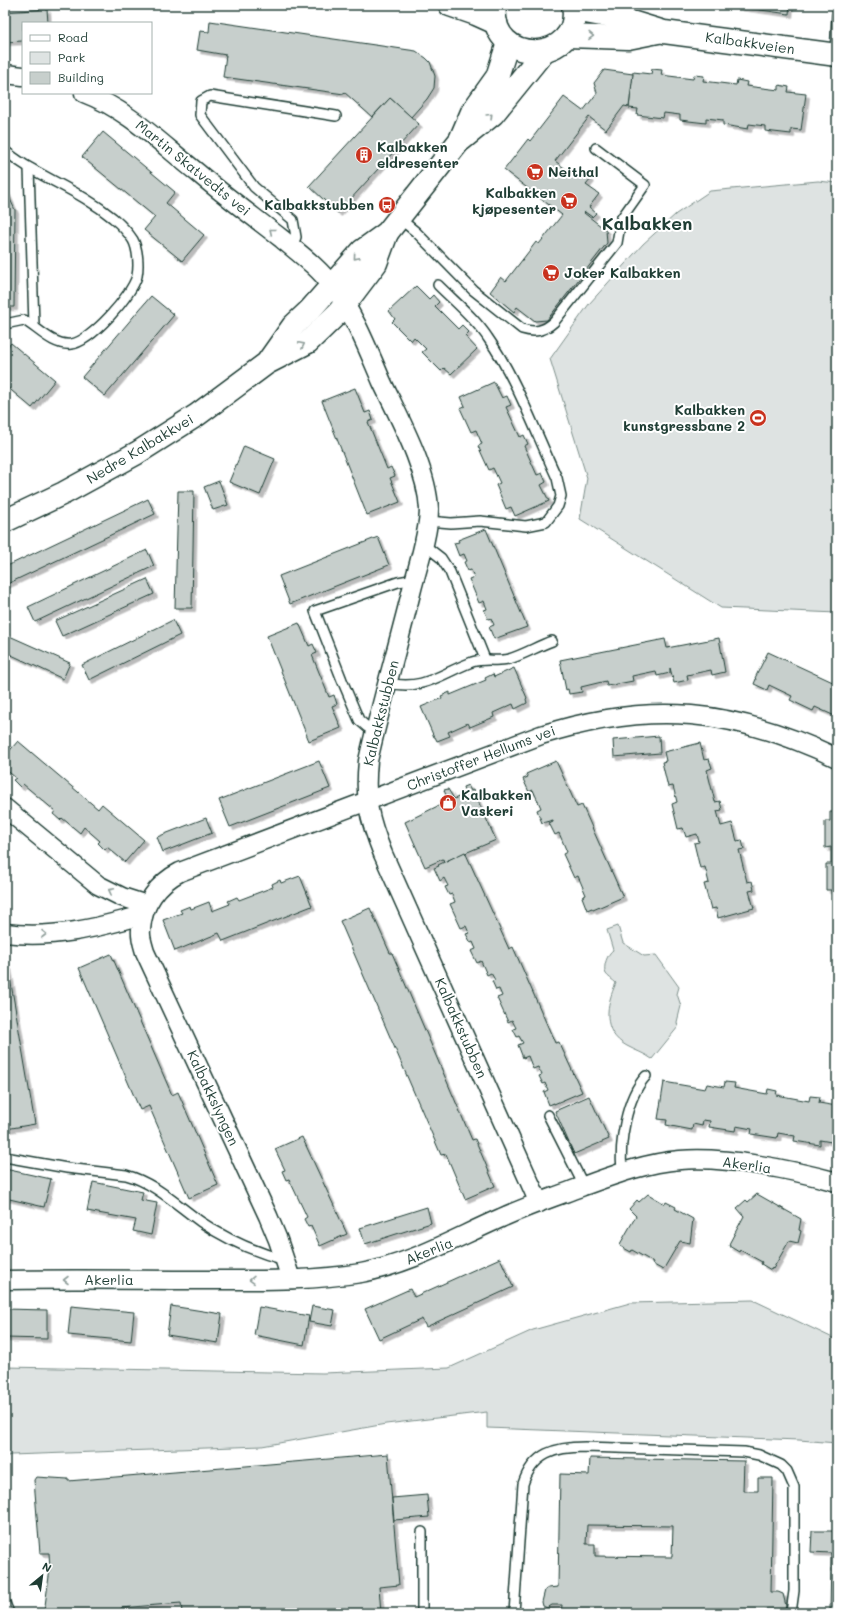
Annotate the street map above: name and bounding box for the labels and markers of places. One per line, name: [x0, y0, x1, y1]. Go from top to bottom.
place label: Kalbakken eldresenter: [377, 137, 459, 172]
building icon: Kalbakken eldresenter: [354, 145, 374, 165]
supermarket icon: Neithal: [525, 162, 545, 182]
place label: Neithal: [548, 162, 598, 181]
place label: Kalbakken kjøpesenter: [472, 183, 556, 218]
supermarket icon: Kalbakken kjøpesenter: [559, 191, 579, 211]
place label: Kalbakkstubben: [264, 195, 374, 214]
bus stop icon: Kalbakkstubben: [377, 195, 397, 215]
supermarket icon: Joker Kalbakken: [541, 263, 561, 283]
place label: Joker Kalbakken: [564, 263, 681, 282]
place label: Kalbakken kunstgressbane 2: [623, 400, 745, 435]
sports icon: Kalbakken kunstgressbane 2: [748, 408, 768, 428]
place label: Kalbakken Vaskeri: [461, 785, 532, 820]
shop icon: Kalbakken Vaskeri: [438, 793, 458, 813]

